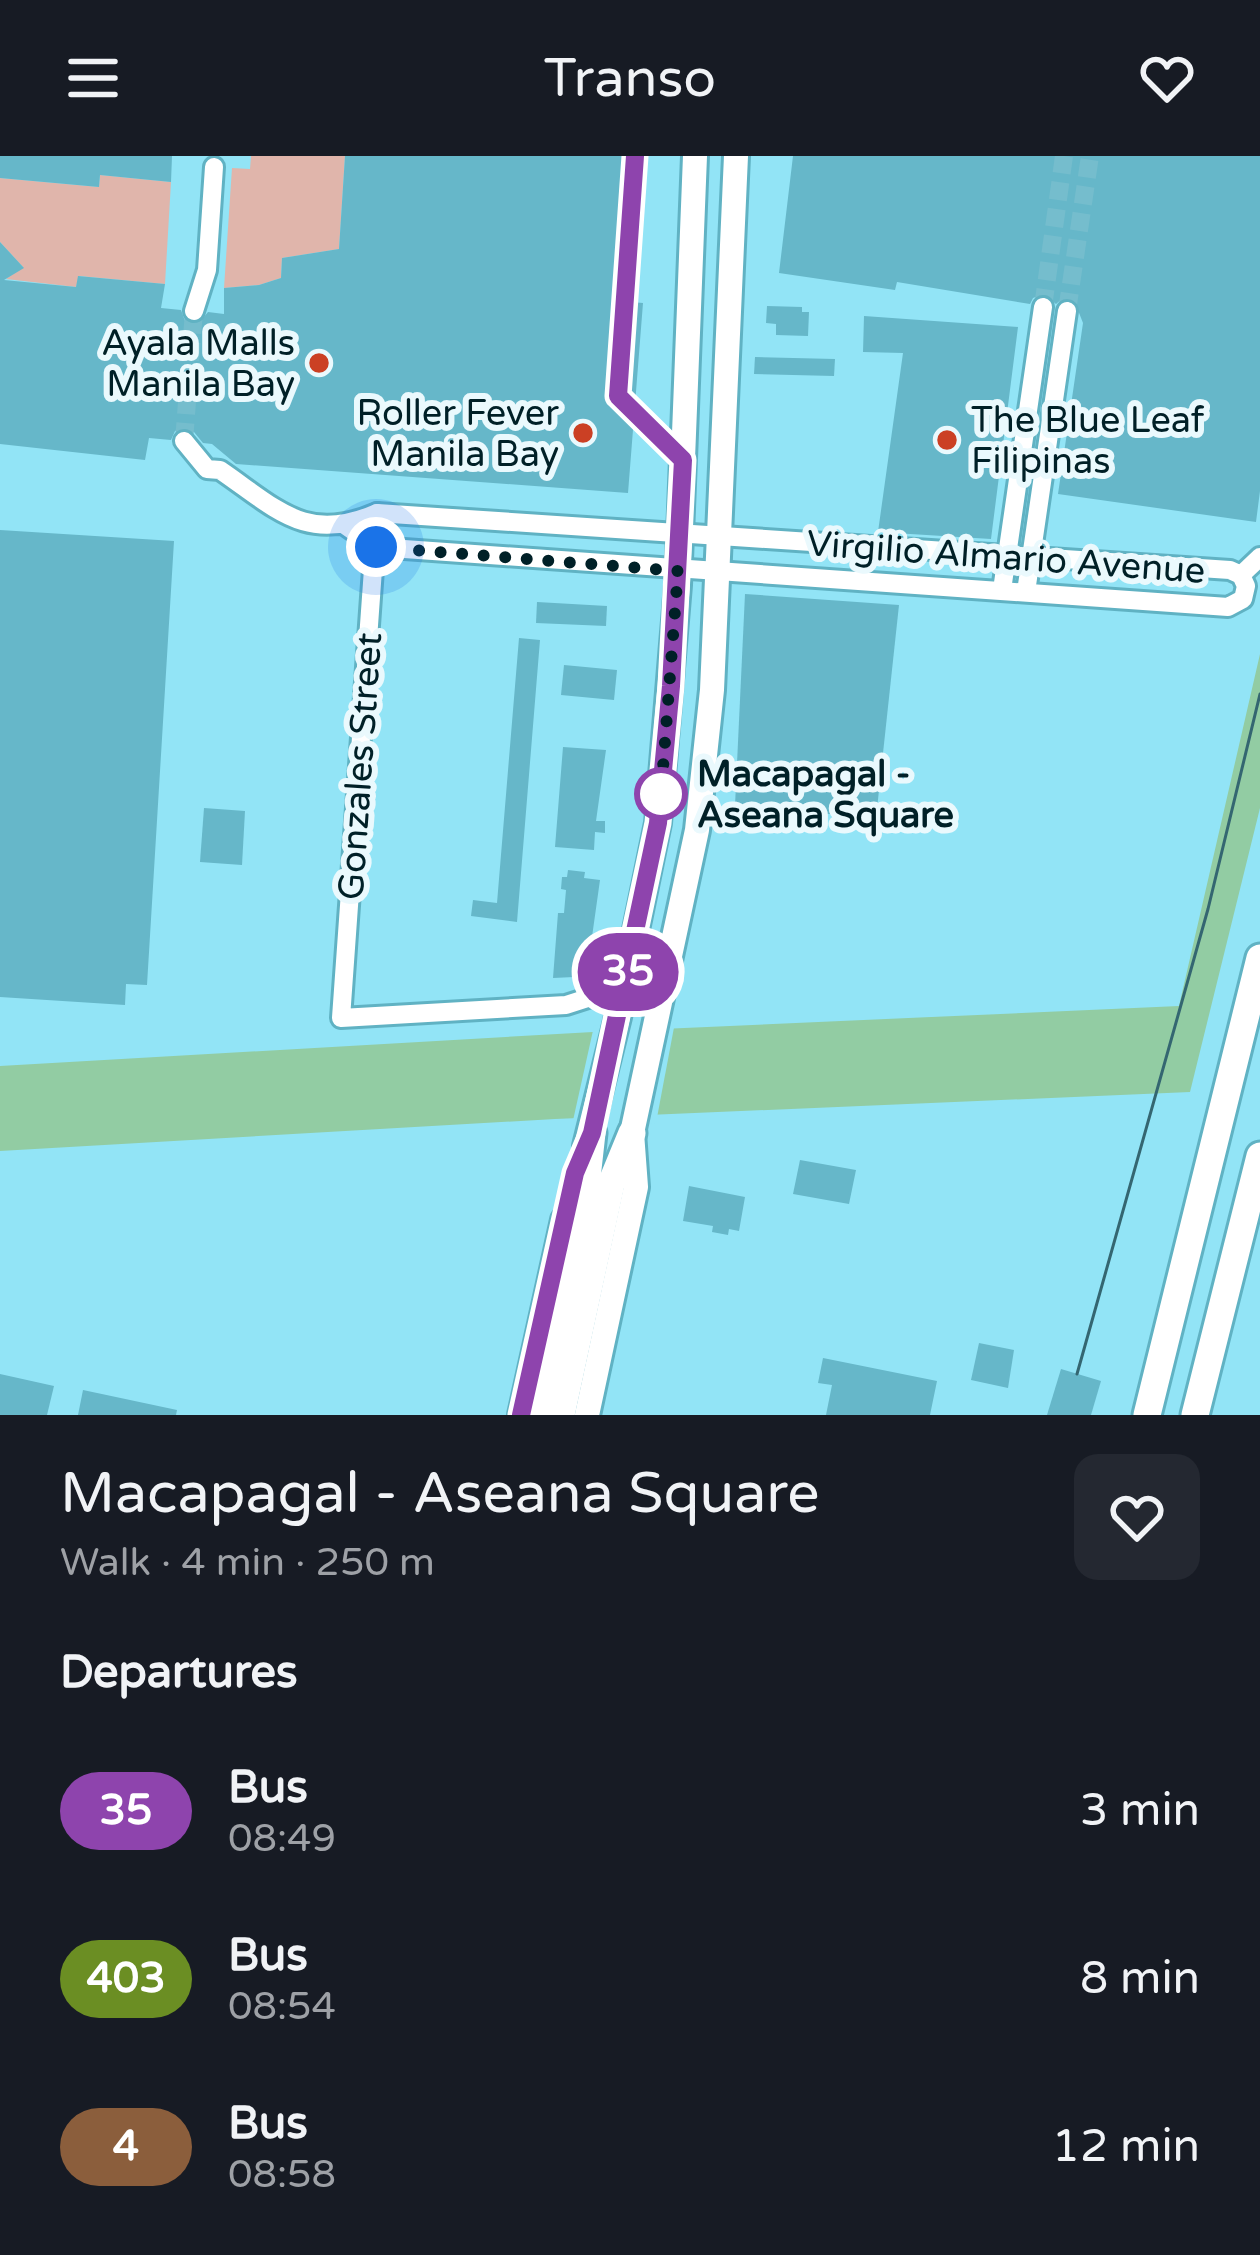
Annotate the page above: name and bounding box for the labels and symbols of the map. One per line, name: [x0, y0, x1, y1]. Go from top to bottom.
place label: Ayala Malls Manila Bay: [101, 322, 295, 406]
marker: Ayala Malls Manila Bay: [306, 350, 332, 376]
place label: Roller Fever Manila Bay: [356, 392, 559, 476]
place label: The Blue Leaf Filipinas: [971, 399, 1205, 483]
marker: Roller Fever Manila Bay: [570, 420, 596, 446]
marker: The Blue Leaf Filipinas: [934, 427, 960, 453]
your location: [346, 517, 406, 577]
street label: Virgilio Almario Avenue: [805, 522, 1207, 593]
street label: Gonzales Street: [330, 631, 391, 901]
place label: Macapagal - Aseana Square: [697, 753, 954, 837]
marker: Macapagal - Aseana Square: [636, 769, 686, 819]
line badge: 35: [574, 933, 682, 1011]

